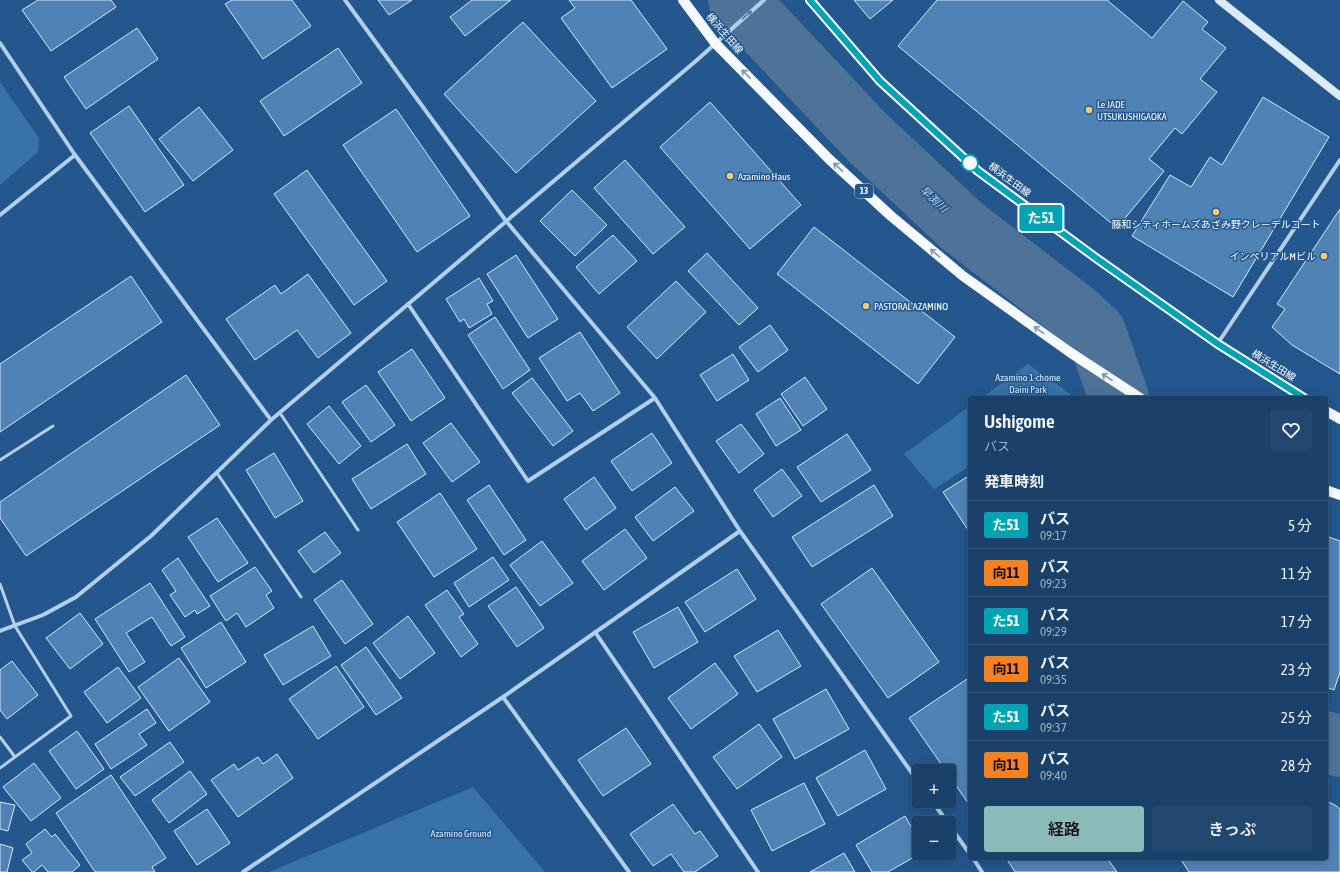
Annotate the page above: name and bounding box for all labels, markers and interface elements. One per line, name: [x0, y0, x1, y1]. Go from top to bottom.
one-way arrow: [742, 10, 752, 19]
street label: 横浜生田線: [704, 11, 745, 56]
one-way arrow: [741, 69, 751, 79]
place label: Le JADE UTSUKUSHIGAOKA: [1097, 99, 1167, 122]
marker: Le JADE UTSUKUSHIGAOKA: [1084, 105, 1094, 115]
unlabelled marker: [961, 154, 979, 172]
street label: 横浜生田線: [986, 160, 1033, 199]
one-way arrow: [832, 162, 843, 171]
marker: Azamino Haus: [725, 171, 735, 181]
place label: Azamino Haus: [738, 171, 791, 182]
water label: 早渕川: [918, 183, 951, 215]
road number: 13: [855, 184, 873, 198]
line badge: た51: [1018, 205, 1064, 231]
marker: 藤和シティホームズあざみ野クレーデルコート: [1211, 207, 1221, 217]
text: た51: [1027, 210, 1055, 226]
place label: 藤和シティホームズあざみ野クレーデルコート: [1112, 219, 1320, 230]
one-way arrow: [930, 248, 941, 257]
place label: インペリアルMビル: [1229, 251, 1316, 262]
marker: インペリアルMビル: [1319, 251, 1329, 261]
marker: PASTORAL AZAMINO: [861, 301, 871, 311]
place label: PASTORAL AZAMINO: [874, 301, 948, 312]
one-way arrow: [1034, 326, 1045, 335]
street label: 横浜生田線: [1250, 348, 1298, 383]
park label: Azamino 1-chome Daini Park: [995, 372, 1061, 395]
one-way arrow: [1102, 373, 1113, 381]
button: heart: [1270, 409, 1312, 451]
text: Ushigome: [984, 410, 1055, 432]
text: バス: [984, 439, 1010, 454]
text: 発車時刻: [984, 473, 1044, 490]
text: バス: [1040, 510, 1070, 527]
text: た51: [992, 517, 1020, 533]
text: 5 分: [1288, 517, 1312, 534]
text: 09:17: [1040, 528, 1067, 543]
text: バス: [1040, 558, 1070, 575]
text: 向11: [992, 565, 1020, 581]
text: 11 分: [1281, 565, 1312, 582]
text: 09:23: [1040, 576, 1067, 591]
text: バス: [1040, 606, 1070, 623]
text: た51: [992, 613, 1020, 629]
text: 17 分: [1281, 613, 1312, 630]
text: 09:29: [1040, 624, 1067, 639]
text: バス: [1040, 654, 1070, 671]
text: 向11: [992, 661, 1020, 677]
text: 23 分: [1281, 661, 1312, 678]
text: 09:35: [1040, 672, 1067, 687]
text: バス: [1040, 702, 1070, 719]
text: た51: [992, 709, 1020, 725]
text: 25 分: [1281, 709, 1312, 726]
text: 09:37: [1040, 720, 1067, 735]
text: バス: [1040, 750, 1070, 767]
text: 向11: [992, 757, 1020, 773]
text: 28 分: [1281, 757, 1312, 774]
map controls: [912, 764, 956, 860]
button: +: [912, 764, 956, 808]
text: 09:40: [1040, 768, 1067, 783]
button: 経路: [984, 806, 1144, 852]
button: きっぷ: [1152, 806, 1312, 852]
button: −: [912, 816, 956, 860]
park label: Azamino Ground: [431, 828, 492, 839]

